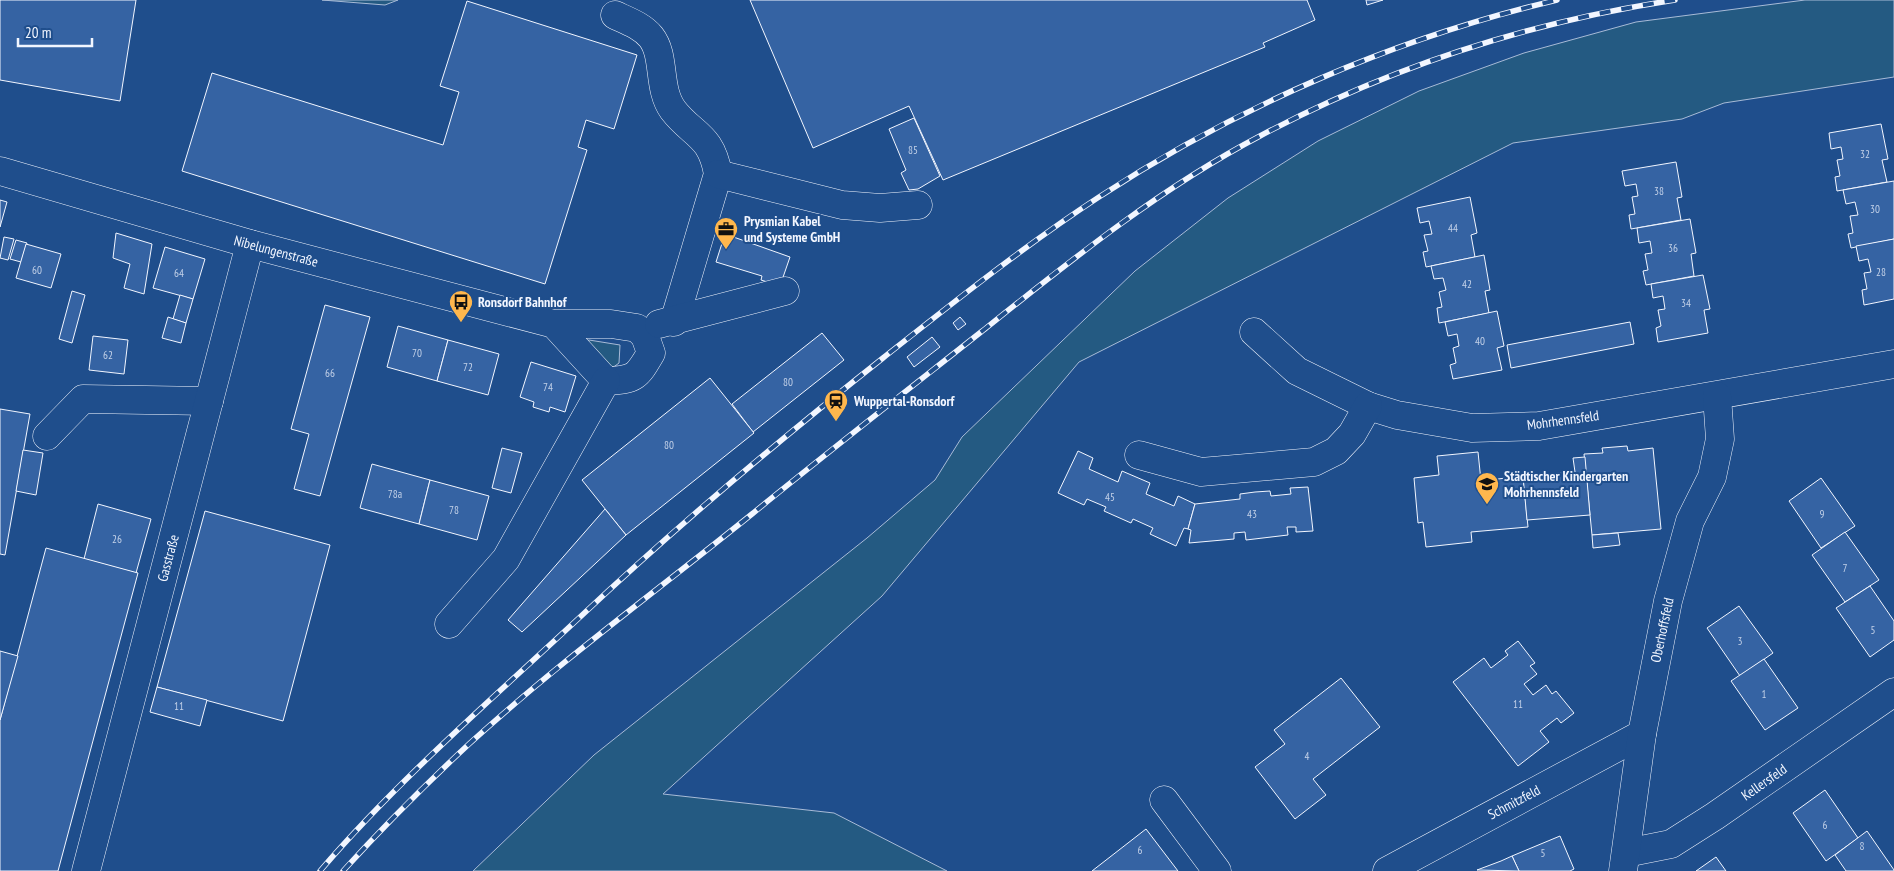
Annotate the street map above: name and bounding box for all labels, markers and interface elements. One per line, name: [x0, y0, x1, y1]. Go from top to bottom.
scale bar: [18, 15, 91, 47]
text: 20 m: [25, 23, 51, 42]
house number: 85: [908, 143, 918, 157]
house number: 32: [1860, 147, 1870, 161]
house number: 38: [1654, 184, 1664, 198]
house number: 30: [1870, 202, 1880, 216]
place label: Prysmian Kabel und Systeme GmbH: [744, 212, 840, 246]
office icon: Prysmian Kabel und Systeme GmbH: [713, 216, 739, 250]
house number: 44: [1448, 221, 1458, 235]
street label: Nibelungenstraße: [232, 231, 320, 271]
house number: 36: [1668, 241, 1678, 255]
house number: 60: [32, 263, 42, 277]
house number: 28: [1876, 265, 1886, 279]
house number: 64: [174, 266, 184, 280]
house number: 42: [1462, 277, 1472, 291]
bus stop icon: Ronsdorf Bahnhof: [448, 289, 474, 323]
place label: Ronsdorf Bahnhof: [478, 293, 568, 311]
house number: 34: [1681, 296, 1691, 310]
house number: 40: [1475, 334, 1485, 348]
house number: 70: [412, 346, 422, 360]
house number: 62: [103, 348, 113, 362]
house number: 72: [463, 360, 473, 374]
house number: 66: [325, 366, 335, 380]
house number: 80: [783, 375, 793, 389]
house number: 74: [543, 380, 553, 394]
station icon: Wuppertal-Ronsdorf: [823, 388, 849, 422]
place label: Wuppertal-Ronsdorf: [853, 392, 956, 410]
street label: Mohrhennsfeld: [1526, 406, 1600, 434]
house number: 80: [664, 438, 674, 452]
place label: Städtischer Kindergarten Mohrhennsfeld: [1504, 467, 1628, 501]
school or university icon: Städtischer Kindergarten Mohrhennsfeld: [1474, 471, 1500, 505]
house number: 78a: [388, 487, 402, 501]
house number: 45: [1105, 490, 1115, 504]
house number: 78: [449, 503, 459, 517]
house number: 43: [1247, 507, 1257, 521]
house number: 9: [1820, 507, 1825, 521]
house number: 26: [112, 532, 122, 546]
street label: Gasstraße: [153, 532, 183, 583]
house number: 7: [1843, 561, 1848, 575]
street label: Oberhoffsfeld: [1646, 596, 1678, 664]
house number: 5: [1871, 623, 1876, 637]
house number: 3: [1738, 634, 1743, 648]
house number: 1: [1762, 687, 1767, 701]
house number: 11: [1513, 697, 1523, 711]
house number: 11: [174, 699, 184, 713]
house number: 4: [1305, 749, 1310, 763]
street label: Kellersfeld: [1738, 760, 1790, 804]
street label: Schmitzfeld: [1485, 781, 1543, 823]
house number: 6: [1823, 818, 1828, 832]
house number: 8: [1860, 839, 1865, 853]
house number: 6: [1138, 843, 1143, 857]
house number: 5: [1541, 846, 1546, 860]

